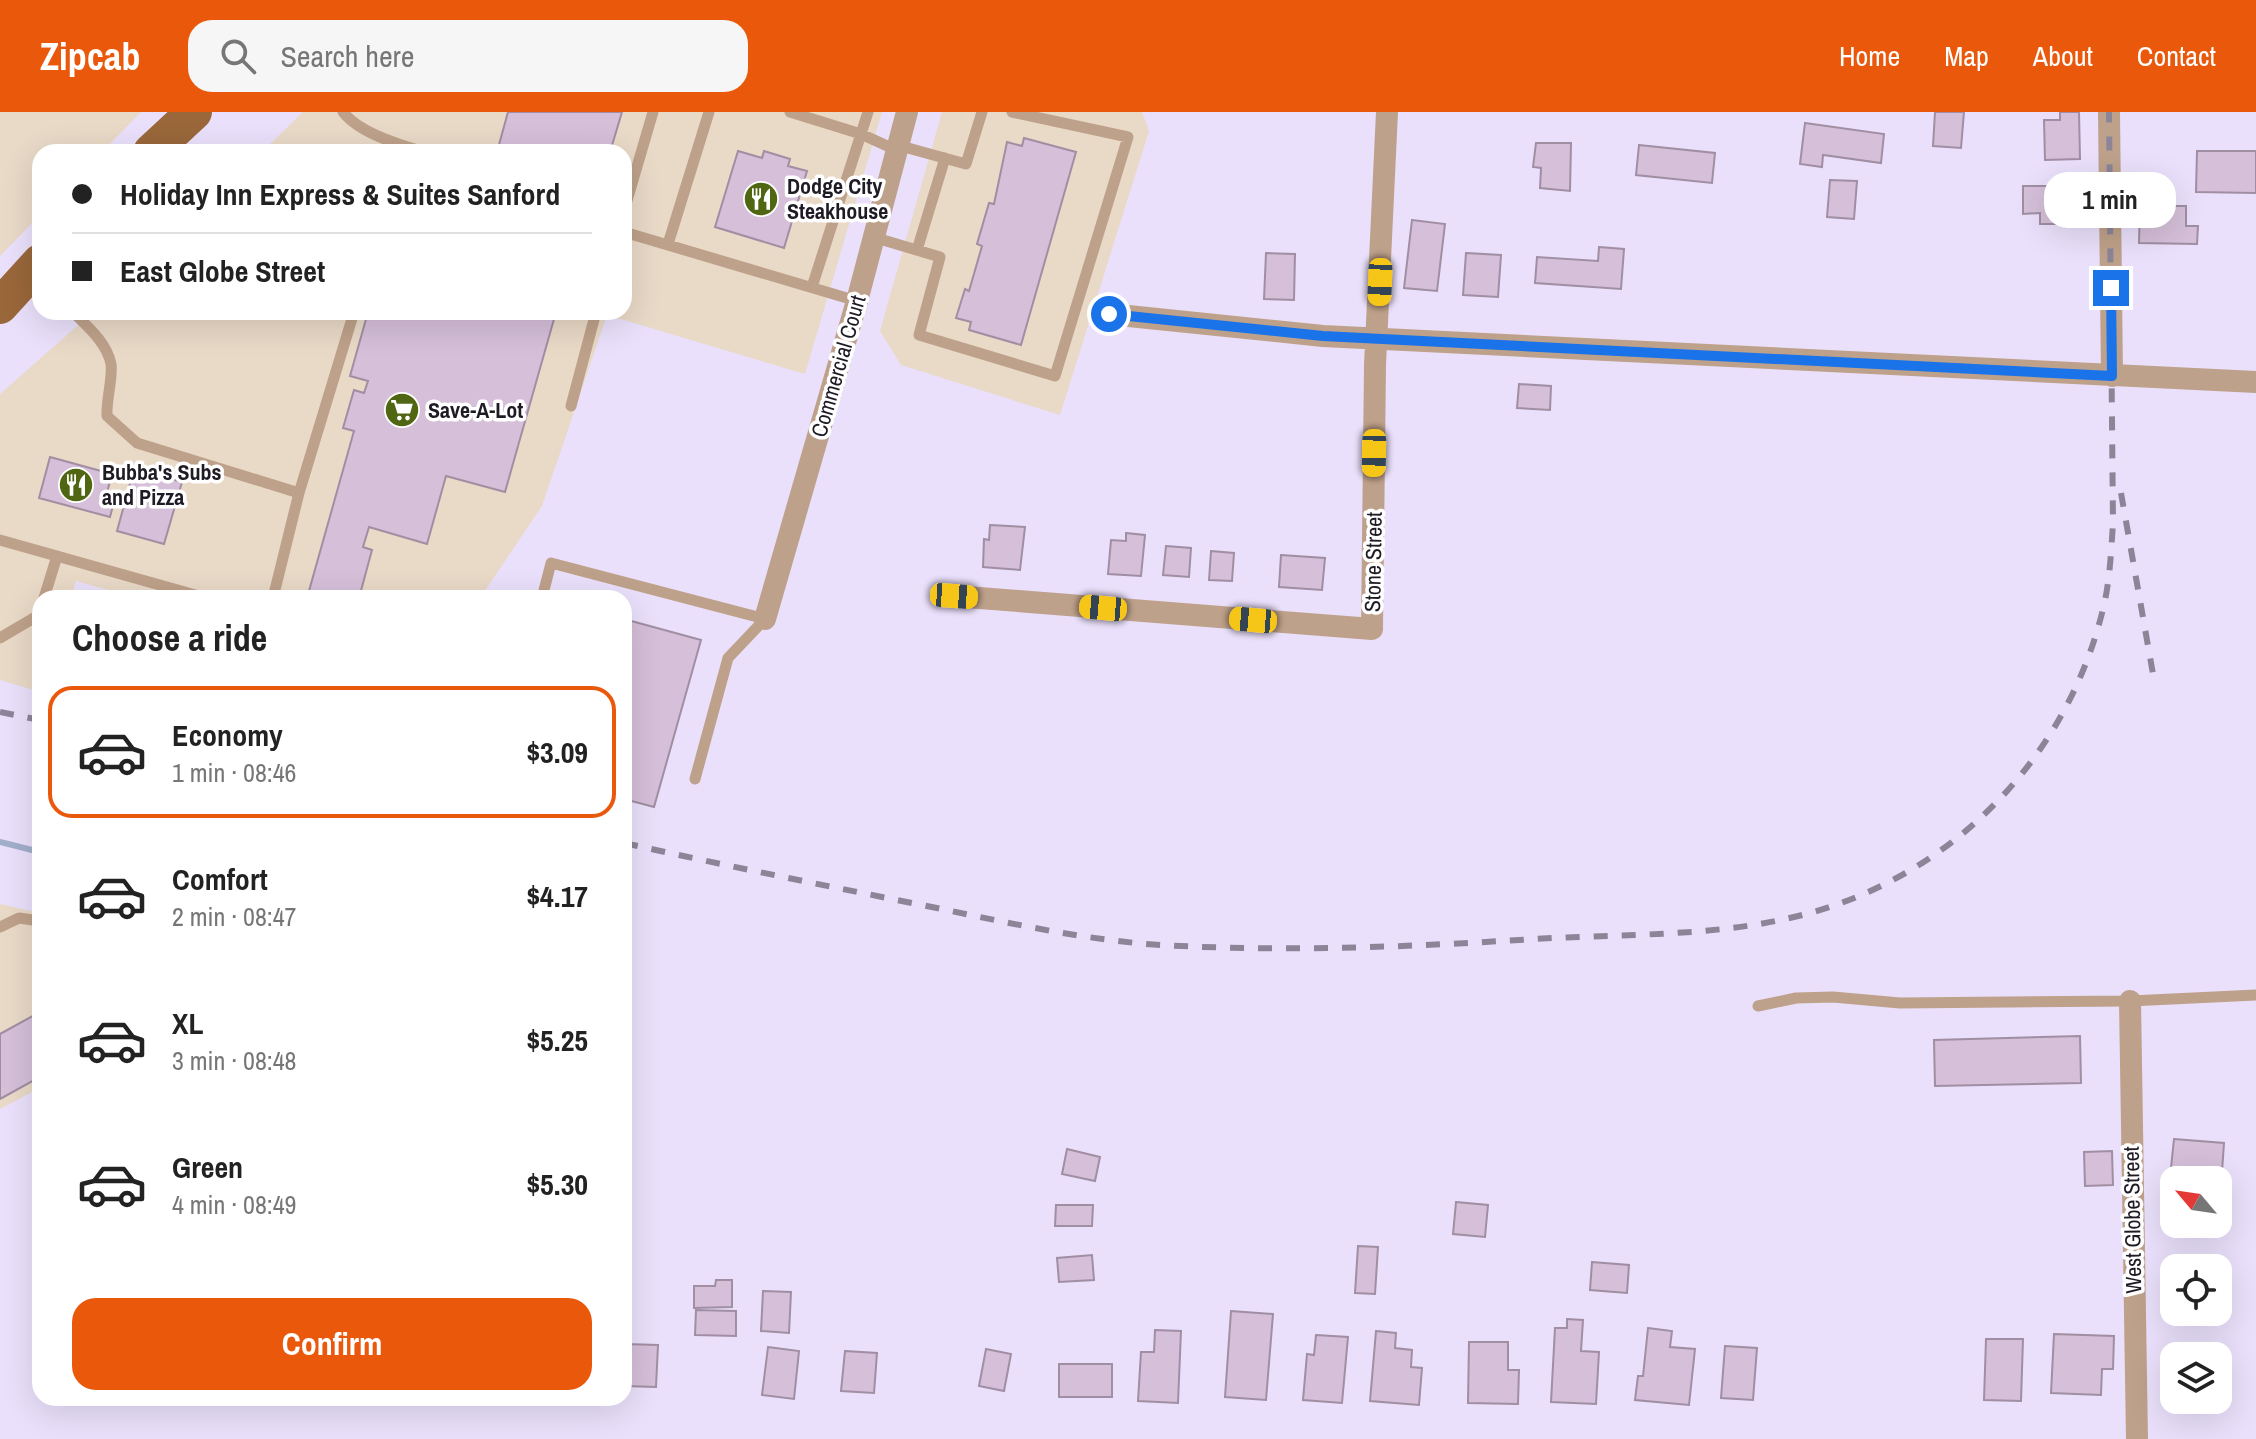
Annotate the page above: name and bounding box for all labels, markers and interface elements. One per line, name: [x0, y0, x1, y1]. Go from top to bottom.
search box: [188, 20, 748, 92]
text: Zipcab: [40, 31, 140, 82]
icon: search: [216, 34, 260, 78]
text: Search here: [280, 36, 414, 76]
text: Home: [1839, 37, 1900, 75]
text: Map: [1944, 37, 1989, 75]
text: About: [2033, 37, 2093, 75]
text: Contact: [2137, 37, 2216, 75]
place label: Dodge City Steakhouse: [787, 171, 888, 226]
callout: 1 min: [2045, 172, 2177, 228]
text: Holiday Inn Express & Suites Sanford: [120, 174, 560, 214]
restaurant icon: Dodge City Steakhouse: [742, 180, 780, 218]
text: 1 min: [2082, 182, 2138, 217]
text: East Globe Street: [120, 251, 325, 291]
car: [1367, 258, 1393, 306]
route end: [2093, 270, 2129, 306]
street label: Commercial Court: [803, 292, 873, 440]
route start: [1091, 296, 1127, 332]
supermarket icon: Save-A-Lot: [383, 391, 421, 429]
place label: Save-A-Lot: [428, 395, 523, 425]
car: [1362, 429, 1386, 477]
place label: Bubba's Subs and Pizza: [102, 457, 222, 512]
restaurant icon: Bubba's Subs and Pizza: [57, 466, 95, 504]
street label: Stone Street: [1357, 512, 1389, 612]
car: [929, 582, 979, 610]
car: [1078, 594, 1128, 622]
car: [1228, 606, 1278, 634]
text: Choose a ride: [72, 614, 267, 662]
text: Economy: [172, 715, 283, 755]
icon: car: [76, 716, 148, 788]
text: $3.09: [526, 732, 588, 772]
text: 1 min · 08:46: [172, 755, 296, 790]
text: Comfort: [172, 859, 268, 899]
icon: car: [76, 860, 148, 932]
text: $4.17: [526, 876, 588, 916]
text: 2 min · 08:47: [172, 899, 296, 934]
text: XL: [172, 1003, 203, 1043]
icon: car: [76, 1004, 148, 1076]
text: $5.25: [526, 1020, 588, 1060]
text: 3 min · 08:48: [172, 1043, 296, 1078]
street label: West Globe Street: [2116, 1146, 2148, 1294]
text: Green: [172, 1147, 243, 1187]
icon: car: [76, 1148, 148, 1220]
text: $5.30: [526, 1164, 588, 1204]
north arrow: [2160, 1166, 2232, 1238]
map controls: [2160, 1166, 2232, 1414]
text: 4 min · 08:49: [172, 1187, 296, 1222]
button: locate: [2160, 1254, 2232, 1326]
button: Confirm: [72, 1298, 592, 1390]
button: layers: [2160, 1342, 2232, 1414]

